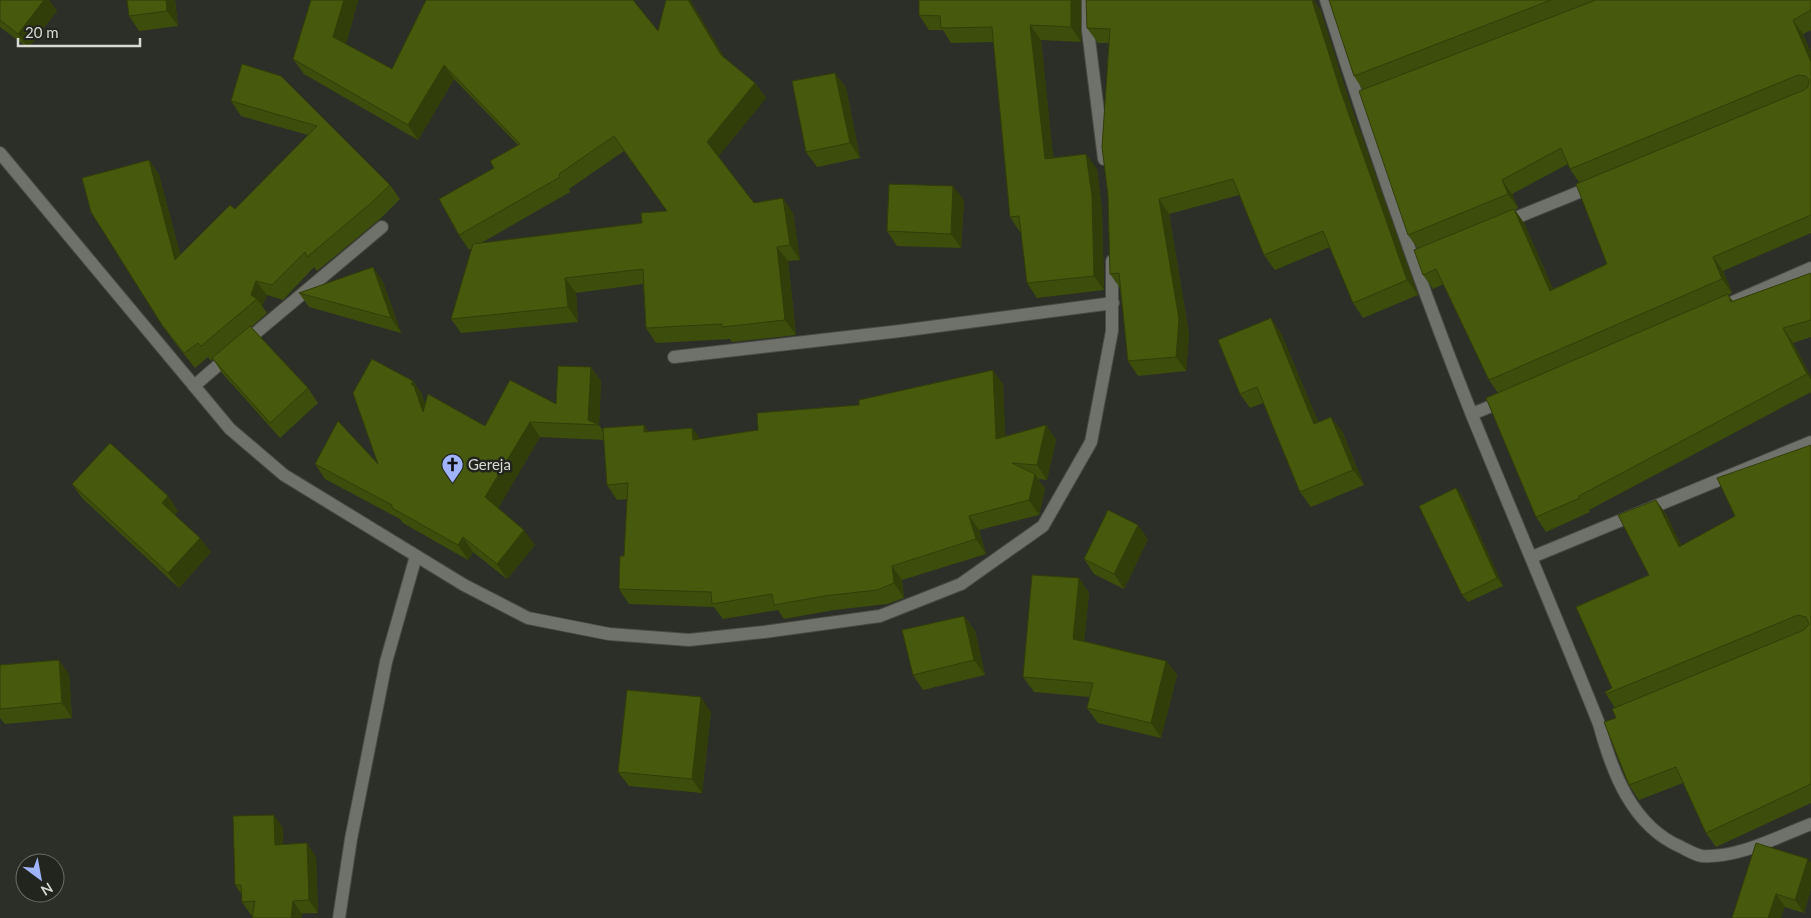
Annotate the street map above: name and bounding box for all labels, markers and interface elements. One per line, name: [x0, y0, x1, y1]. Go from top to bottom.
scale bar: [18, 15, 140, 47]
text: 20 m: [25, 23, 59, 41]
church icon: Gereja: [440, 452, 464, 483]
place label: Gereja: [468, 455, 511, 473]
north arrow: [15, 853, 65, 903]
text: N: [38, 879, 56, 900]

